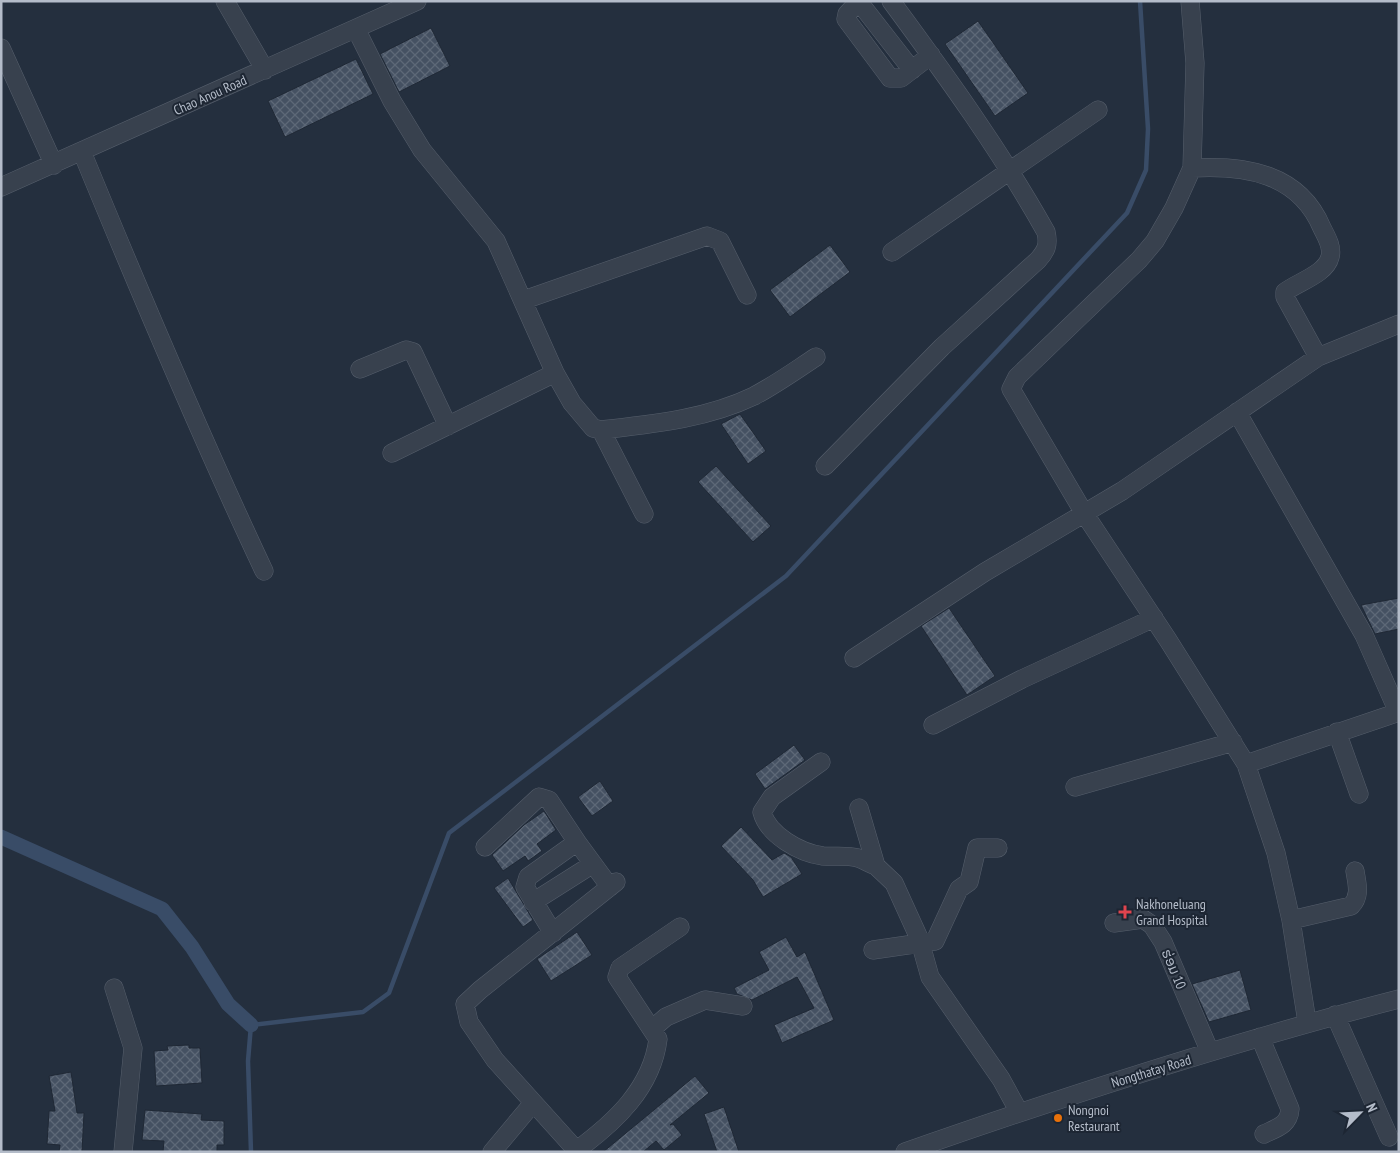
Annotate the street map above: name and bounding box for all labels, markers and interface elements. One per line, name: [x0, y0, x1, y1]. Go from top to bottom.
street label: Chao Anou Road: [170, 71, 250, 119]
place label: Nakhoneluang Grand Hospital: [1136, 895, 1208, 929]
marker: Nakhoneluang Grand Hospital: [1118, 905, 1132, 919]
street label: ຮ່ອມ 10: [1158, 946, 1190, 992]
street label: Nongthatay Road: [1109, 1050, 1193, 1092]
north arrow: [1335, 1088, 1385, 1138]
place label: Nongnoi Restaurant: [1068, 1101, 1120, 1135]
text: N: [1362, 1101, 1382, 1115]
marker: Nongnoi Restaurant: [1052, 1112, 1064, 1124]

